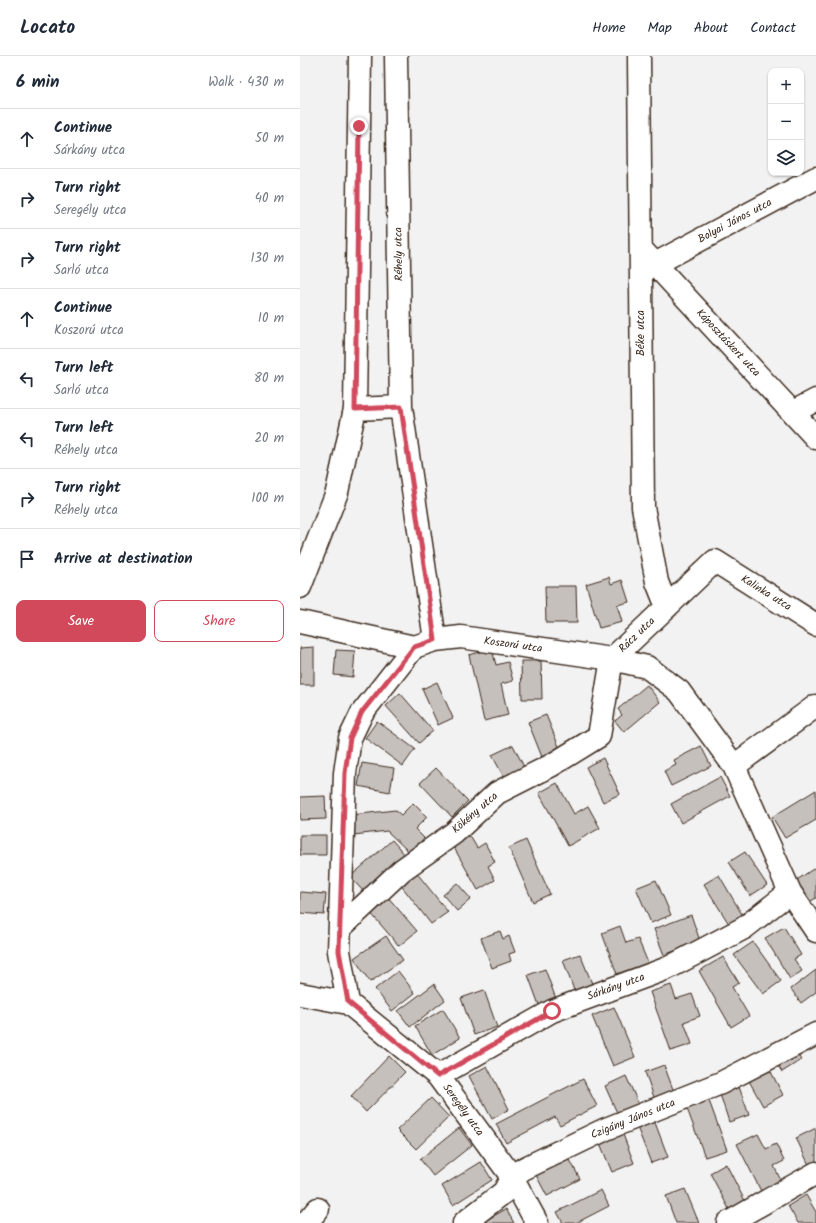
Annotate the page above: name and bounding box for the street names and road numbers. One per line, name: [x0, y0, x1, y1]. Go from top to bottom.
street label: Bolyai János utca: [695, 194, 775, 248]
street label: Réhely utca: [390, 227, 408, 281]
street label: Káposztáskert utca: [692, 305, 764, 381]
street label: Béke utca: [632, 310, 650, 356]
street label: Kalinka utca: [737, 570, 795, 616]
street label: Rácz utca: [614, 613, 660, 657]
street label: Koszorú utca: [483, 632, 543, 658]
street label: Kökény utca: [448, 788, 502, 838]
street label: Sárkány utca: [585, 968, 647, 1006]
street label: Seregély utca: [438, 1080, 488, 1140]
street label: Czigány János utca: [588, 1094, 678, 1144]

